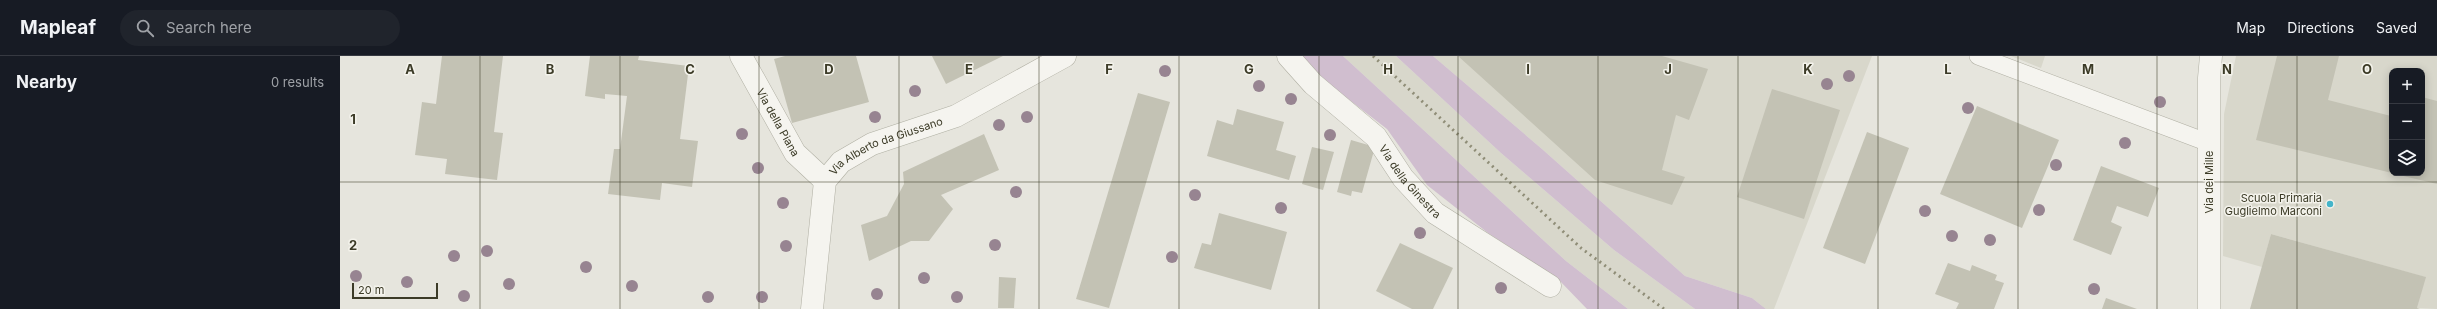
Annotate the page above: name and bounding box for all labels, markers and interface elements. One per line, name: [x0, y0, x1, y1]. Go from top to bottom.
search box: [120, 10, 400, 46]
text: Mapleaf: [20, 16, 96, 39]
icon: search: [134, 17, 156, 39]
text: Search here: [166, 18, 252, 37]
text: Map: [2236, 19, 2265, 36]
text: Directions: [2287, 19, 2354, 36]
text: Saved: [2376, 19, 2417, 36]
text: A: [405, 61, 415, 77]
text: B: [546, 61, 555, 77]
text: C: [685, 61, 695, 77]
text: D: [824, 61, 834, 77]
text: E: [965, 61, 973, 77]
text: F: [1105, 61, 1113, 77]
text: G: [1244, 61, 1254, 77]
text: H: [1383, 61, 1393, 77]
text: I: [1526, 61, 1530, 77]
text: J: [1664, 61, 1672, 77]
text: K: [1803, 61, 1813, 77]
text: L: [1944, 61, 1952, 77]
text: M: [2082, 61, 2094, 77]
text: N: [2222, 61, 2232, 77]
text: O: [2362, 61, 2372, 77]
map controls: [2389, 68, 2425, 176]
button: +: [2389, 68, 2425, 104]
text: Nearby: [16, 72, 77, 92]
text: 0 results: [271, 74, 324, 90]
street label: Via della Piana: [753, 86, 803, 159]
button: −: [2389, 104, 2425, 140]
text: 1: [350, 111, 356, 127]
street label: Via Alberto da Giussano: [826, 114, 945, 178]
button: layers: [2389, 140, 2425, 176]
street label: Via della Ginestra: [1376, 142, 1443, 222]
street label: Via dei Mille: [2202, 151, 2216, 213]
place label: Scuola Primaria Guglielmo Marconi: [2225, 191, 2322, 218]
marker: Scuola Primaria Guglielmo Marconi: [2325, 199, 2335, 209]
text: 2: [349, 237, 357, 253]
scale bar: [352, 281, 438, 300]
text: 20 m: [358, 283, 384, 297]

